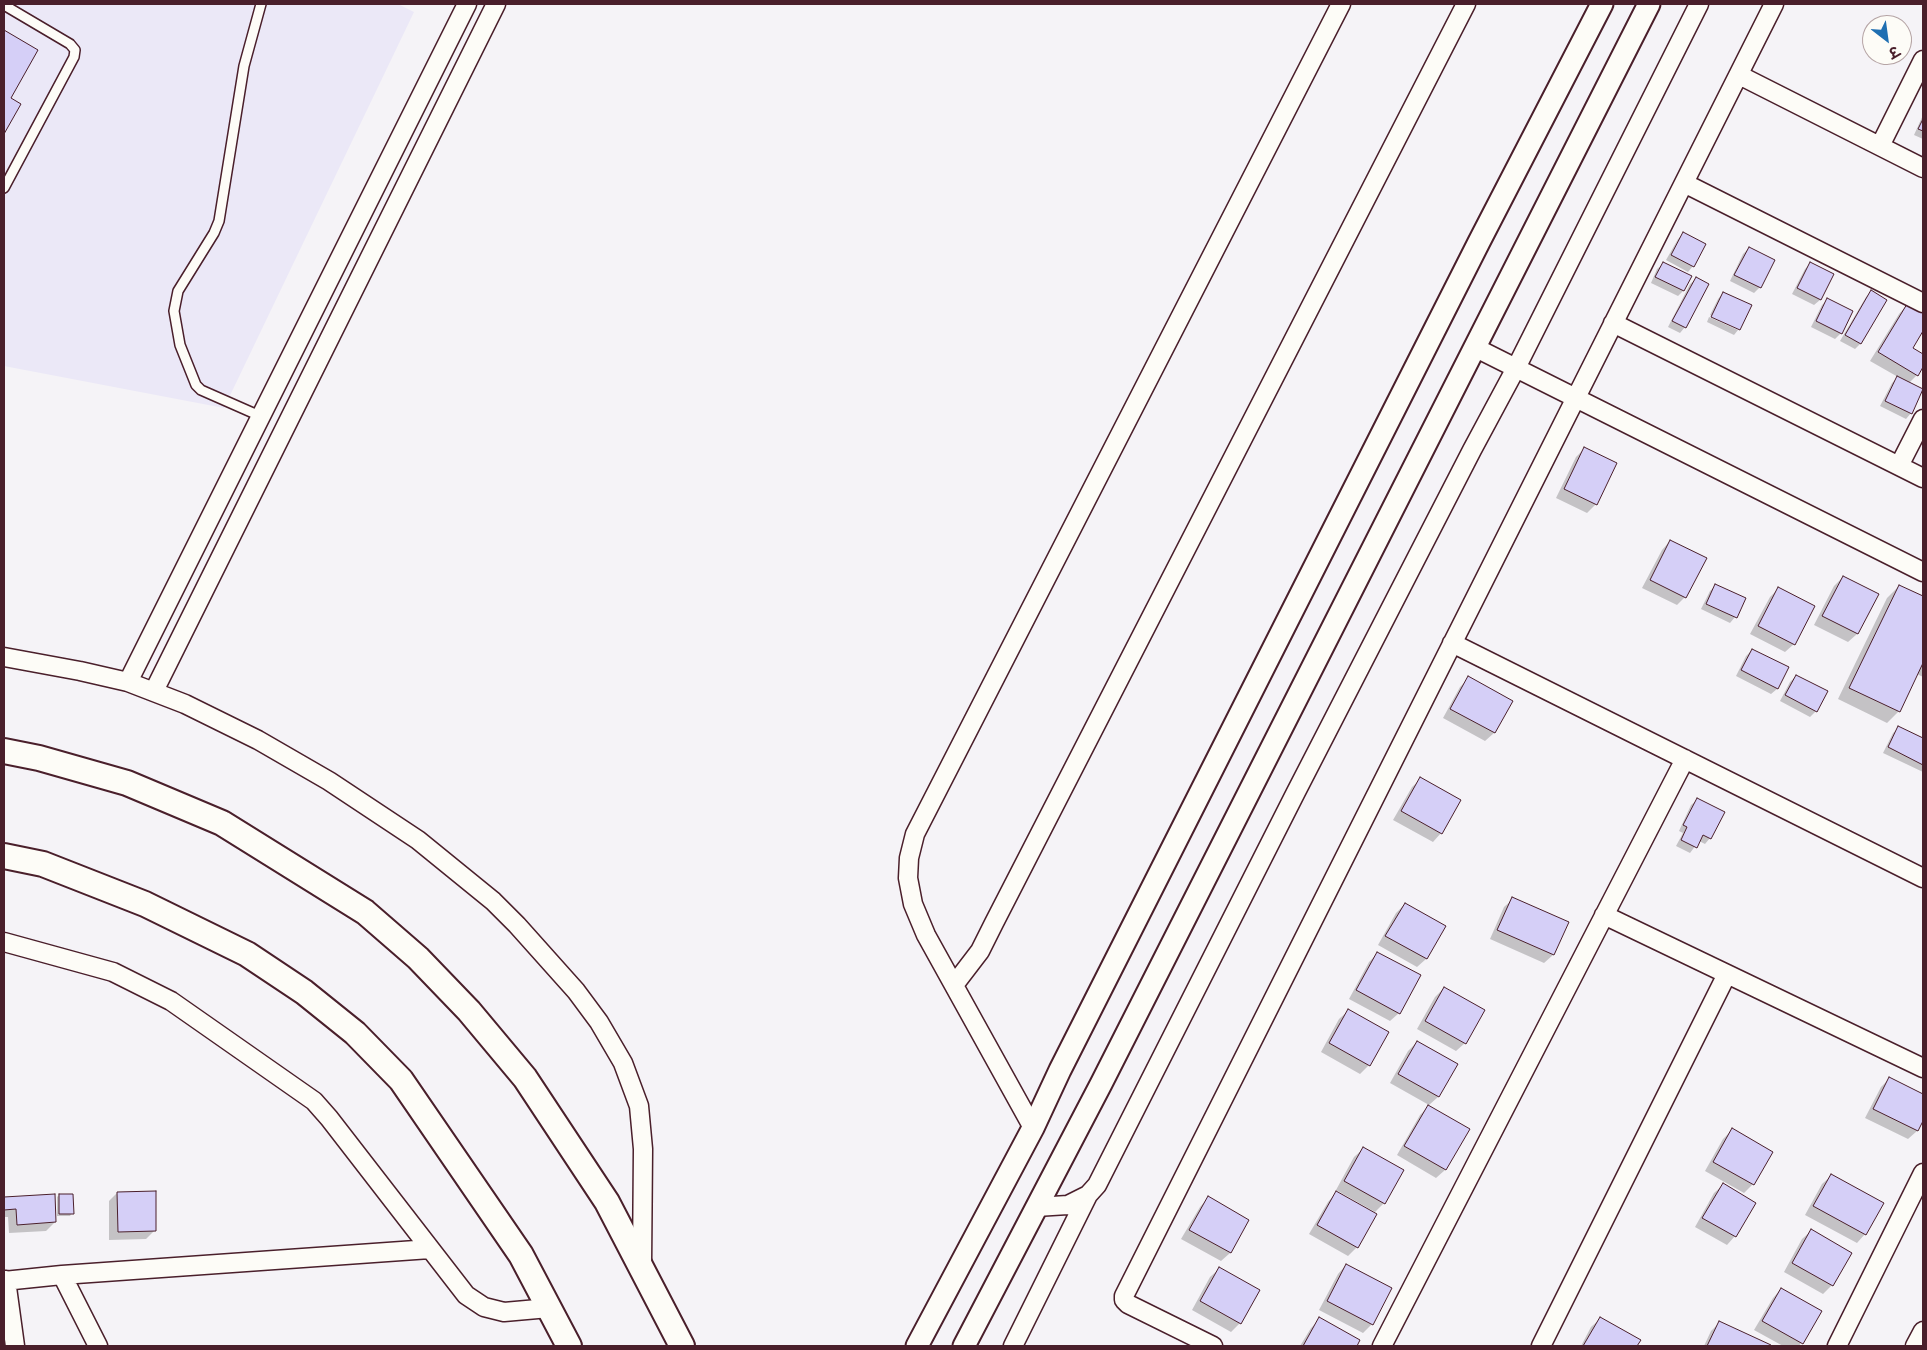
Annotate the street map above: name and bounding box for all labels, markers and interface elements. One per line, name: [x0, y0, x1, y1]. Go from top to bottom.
north arrow: [1862, 15, 1912, 65]
text: उ: [1885, 42, 1903, 62]

